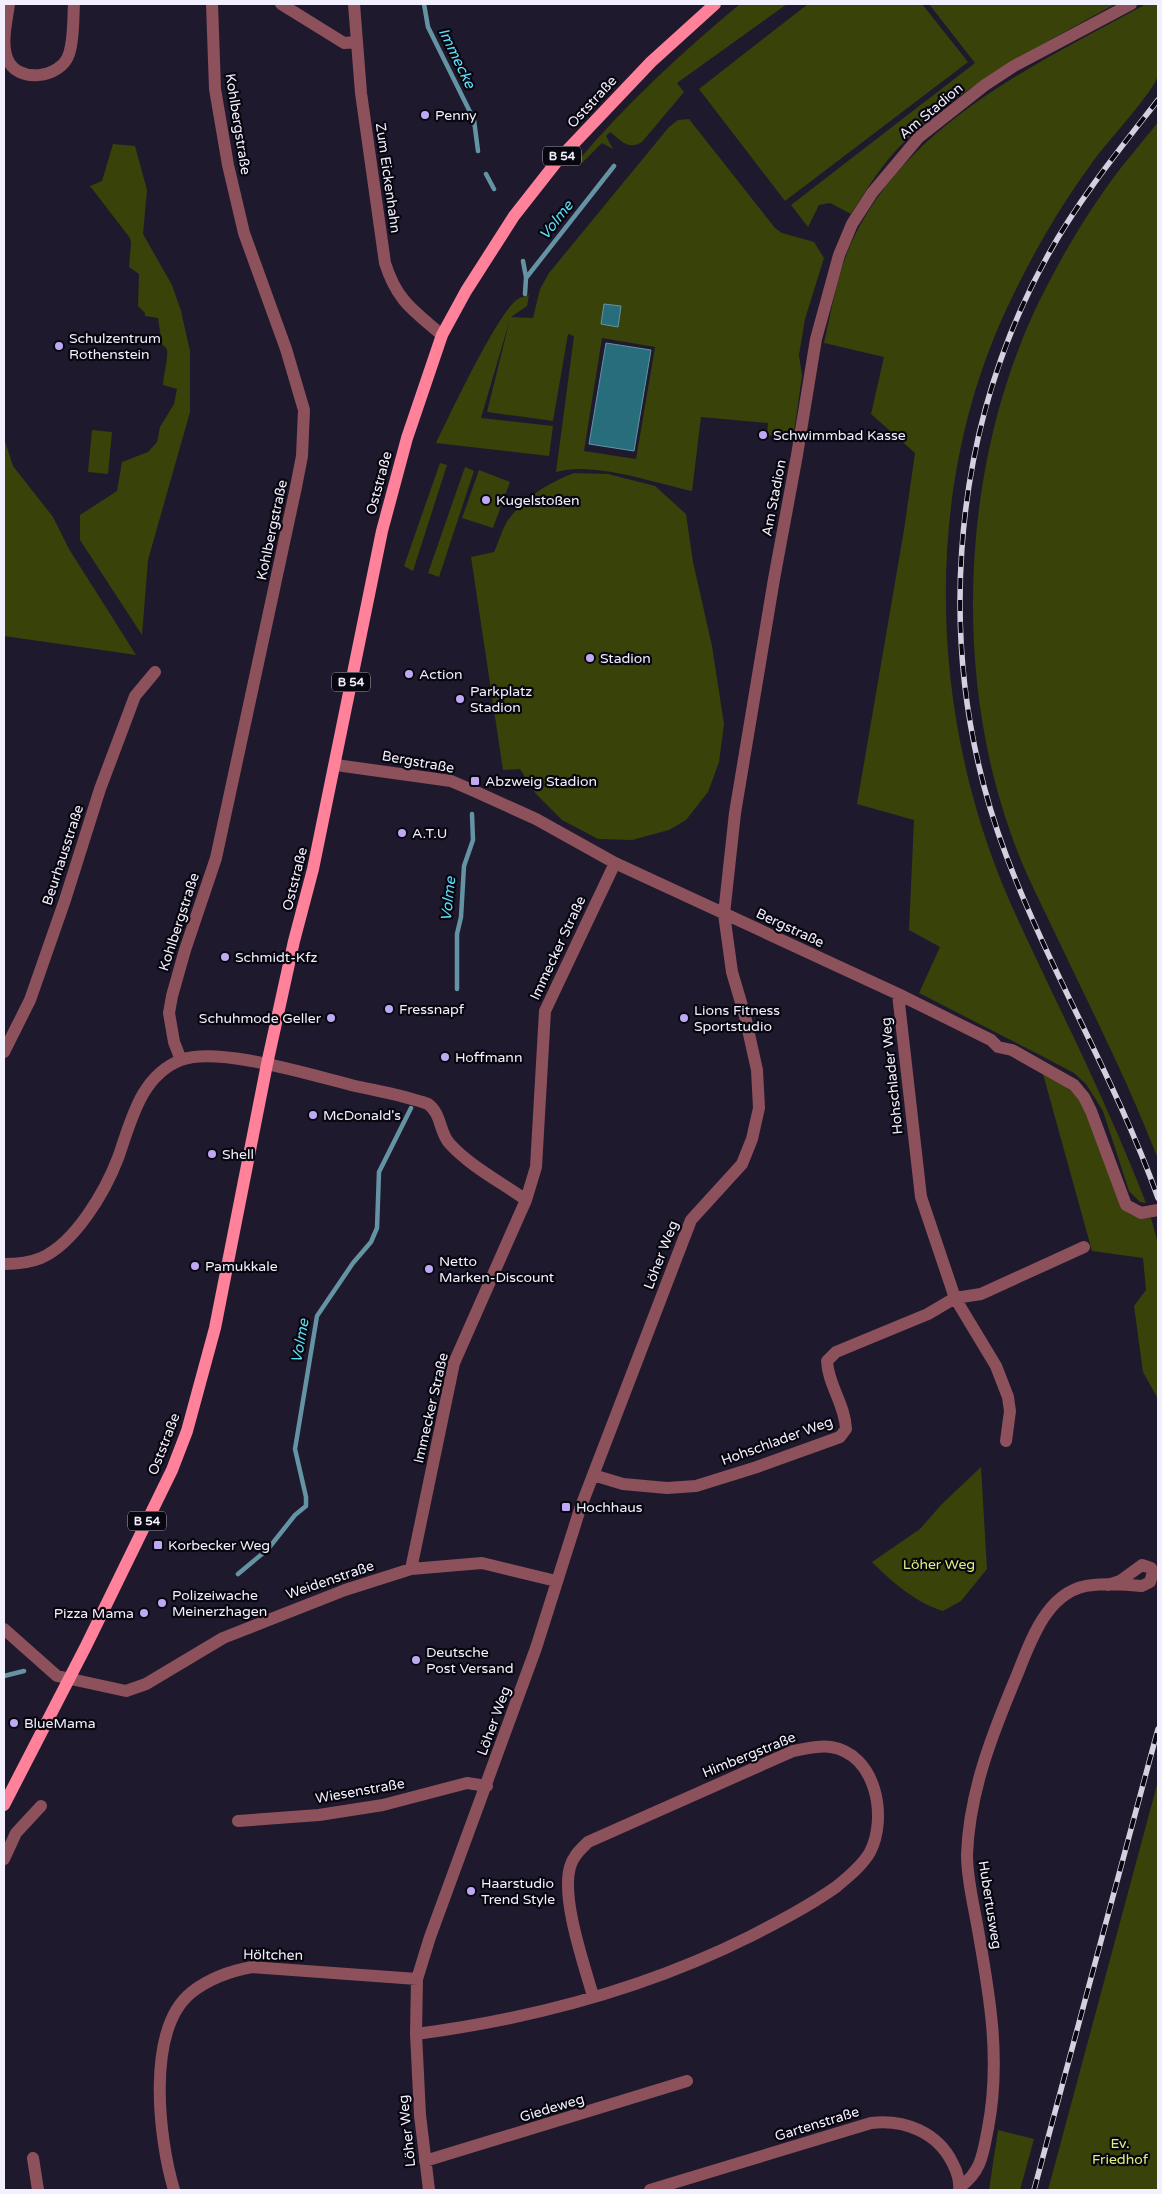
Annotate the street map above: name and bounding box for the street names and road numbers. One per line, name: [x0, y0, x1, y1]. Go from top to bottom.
street label: Kohlbergstraße: [222, 72, 254, 176]
street label: Oststraße: [564, 72, 620, 132]
street label: Am Stadion: [896, 80, 966, 142]
street label: Zum Eickenhahn: [372, 122, 404, 234]
road number: B 54: [543, 146, 581, 166]
street label: Oststraße: [362, 449, 396, 517]
street label: Am Stadion: [758, 458, 790, 538]
street label: Kohlbergstraße: [253, 478, 291, 582]
road number: B 54: [332, 672, 370, 692]
street label: Bergstraße: [380, 747, 456, 777]
street label: Beurhausstraße: [39, 803, 87, 907]
street label: Oststraße: [279, 845, 311, 913]
street label: Kohlbergstraße: [155, 871, 203, 973]
street label: Immecker Straße: [526, 893, 590, 1003]
street label: Bergstraße: [753, 905, 827, 951]
street label: Hohschlader Weg: [877, 1017, 907, 1135]
street label: Löher Weg: [640, 1218, 682, 1292]
street label: Immecker Straße: [410, 1351, 452, 1465]
street label: Oststraße: [144, 1411, 184, 1477]
street label: Hohschlader Weg: [719, 1413, 835, 1469]
road number: B 54: [128, 1512, 166, 1530]
street label: Weidenstraße: [284, 1557, 376, 1603]
street label: Löher Weg: [474, 1684, 514, 1758]
street label: Himbergstraße: [700, 1729, 798, 1781]
street label: Wiesenstraße: [314, 1775, 406, 1807]
street label: Hubertusweg: [975, 1860, 1005, 1950]
street label: Höltchen: [243, 1946, 303, 1964]
street label: Giedeweg: [518, 2090, 586, 2126]
street label: Löher Weg: [395, 2094, 419, 2168]
street label: Gartenstraße: [773, 2103, 861, 2145]

